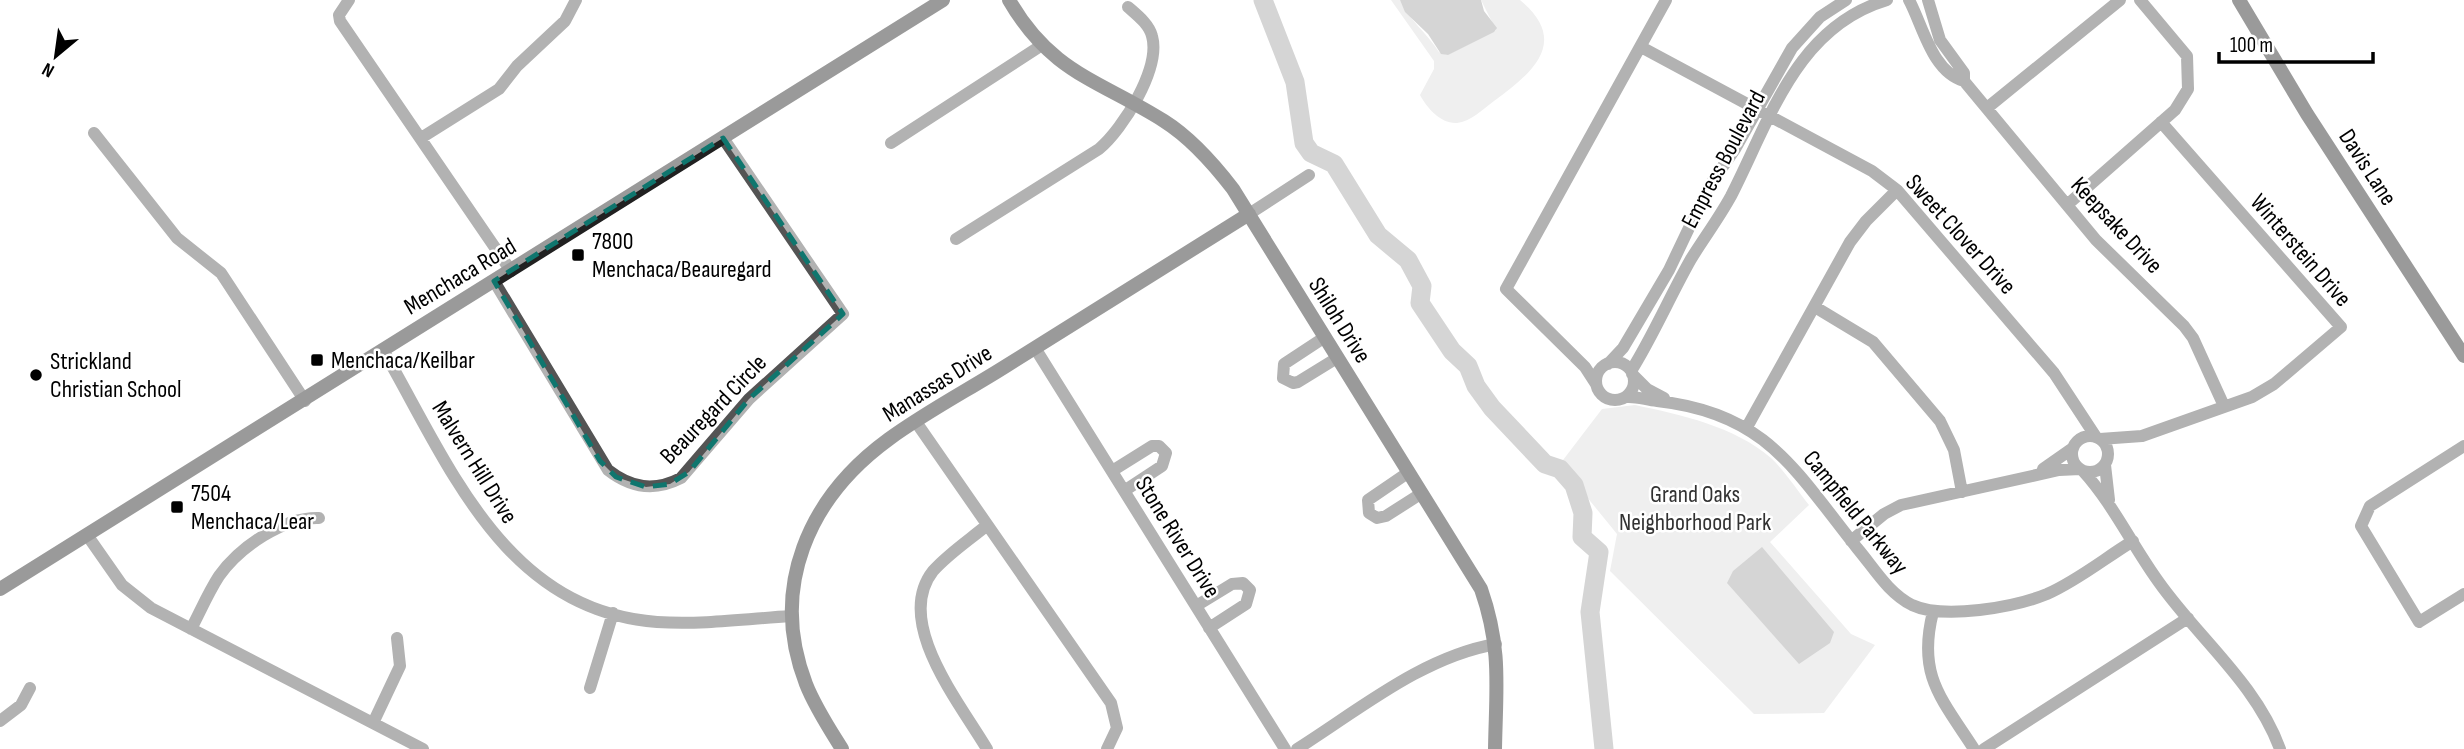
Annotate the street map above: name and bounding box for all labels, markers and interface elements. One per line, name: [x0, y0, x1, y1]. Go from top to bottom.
north arrow: [21, 21, 91, 91]
scale bar: [2219, 21, 2373, 65]
text: 100 m: [2230, 33, 2273, 58]
text: N: [38, 57, 59, 82]
street label: Empress Boulevard: [1675, 86, 1772, 233]
street label: Davis Lane: [2332, 124, 2403, 211]
street label: Sweet Clover Drive: [1899, 168, 2022, 300]
street label: Keepsake Drive: [2065, 171, 2169, 280]
street label: Winterstein Drive: [2244, 188, 2357, 313]
place label: 7800 Menchaca/Beauregard: [592, 227, 772, 284]
street label: Menchaca Road: [399, 232, 522, 321]
marker: 7800 Menchaca/Beauregard: [570, 247, 586, 263]
street label: Shiloh Drive: [1302, 272, 1377, 368]
street label: Manassas Drive: [877, 338, 997, 428]
place label: Menchaca/Keilbar: [331, 346, 475, 375]
place label: Strickland Christian School: [50, 347, 182, 404]
street label: Beauregard Circle: [654, 349, 773, 470]
marker: Menchaca/Keilbar: [309, 352, 325, 368]
marker: Strickland Christian School: [28, 367, 44, 383]
street label: Malvern Hill Drive: [425, 396, 524, 529]
street label: Campfield Parkway: [1797, 445, 1914, 580]
street label: Stone River Drive: [1129, 471, 1226, 603]
place label: 7504 Menchaca/Lear: [191, 479, 314, 536]
park label: Grand Oaks Neighborhood Park: [1619, 480, 1771, 537]
marker: 7504 Menchaca/Lear: [169, 499, 185, 515]

